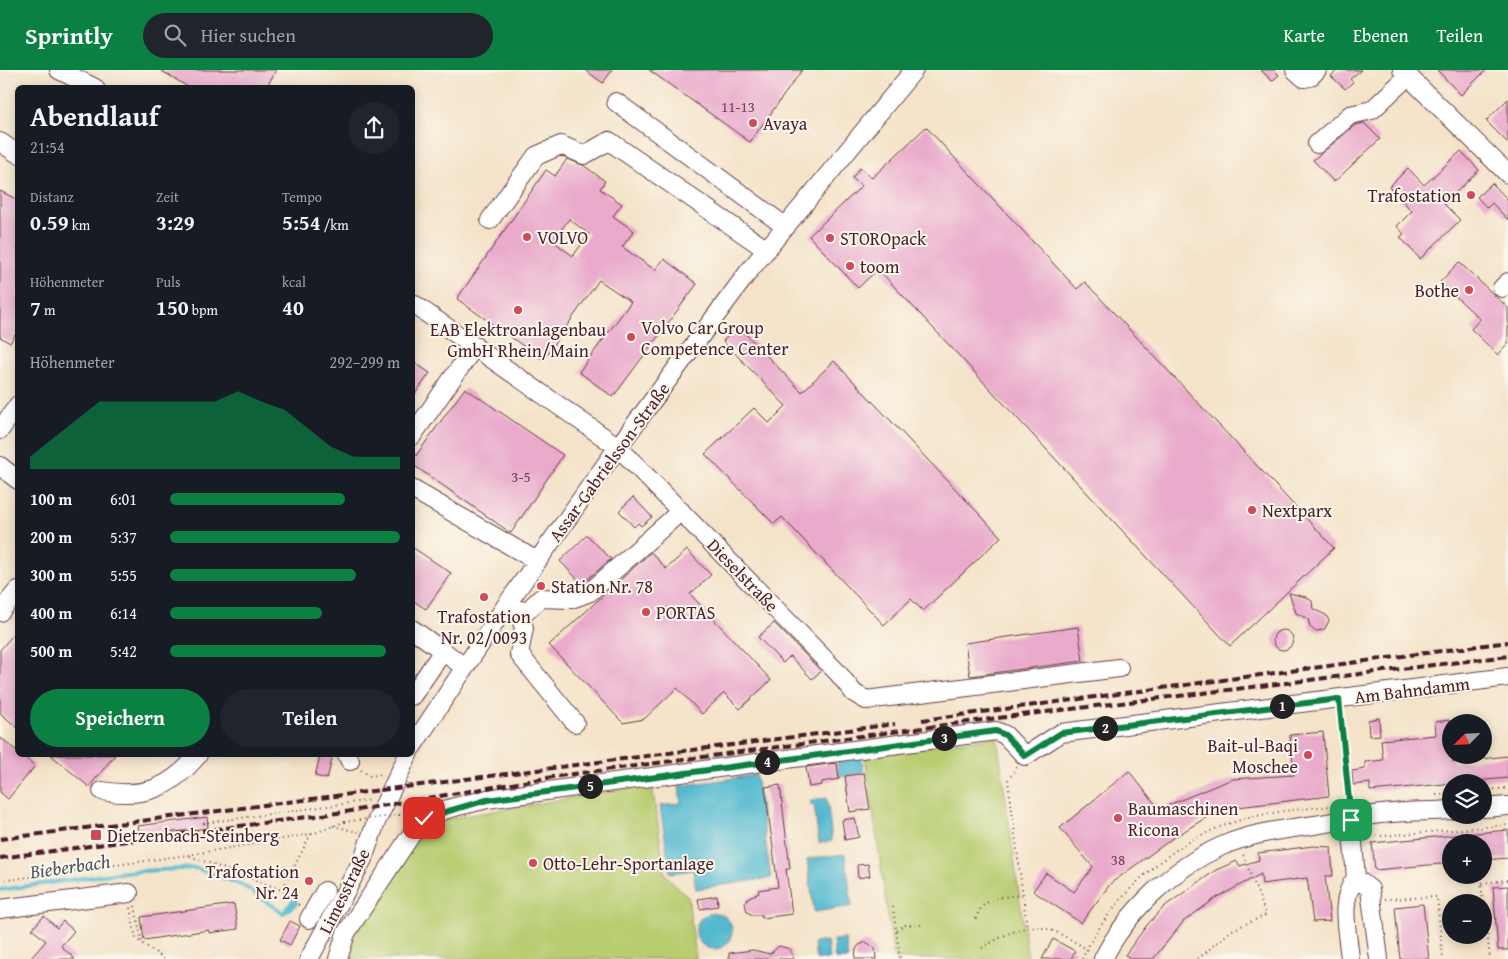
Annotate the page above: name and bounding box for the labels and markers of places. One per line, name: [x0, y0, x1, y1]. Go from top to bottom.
place label: Avaya: [763, 110, 808, 137]
marker: Avaya: [747, 117, 759, 129]
place label: Trafostation: [1367, 182, 1461, 209]
marker: Trafostation: [1465, 189, 1477, 201]
place label: VOLVO: [537, 224, 588, 251]
place label: STOROpack: [840, 225, 927, 252]
marker: VOLVO: [521, 231, 533, 243]
marker: STOROpack: [824, 232, 836, 244]
place label: toom: [860, 253, 900, 280]
marker: toom: [844, 260, 856, 272]
place label: Bothe: [1415, 277, 1459, 304]
marker: Bothe: [1463, 284, 1475, 296]
marker: EAB Elektroanlagenbau GmbH Rhein/Main: [512, 304, 524, 316]
place label: Volvo Car Group Competence Center: [641, 314, 789, 362]
place label: EAB Elektroanlagenbau GmbH Rhein/Main: [430, 316, 606, 364]
marker: Volvo Car Group Competence Center: [625, 331, 637, 343]
place label: Nextparx: [1262, 497, 1333, 524]
marker: Nextparx: [1246, 504, 1258, 516]
place label: Station Nr. 78: [551, 573, 653, 600]
marker: Station Nr. 78: [535, 580, 547, 592]
marker: Trafostation Nr. 02/0093: [478, 591, 490, 603]
place label: PORTAS: [656, 599, 716, 626]
place label: Trafostation Nr. 02/0093: [437, 603, 531, 651]
marker: PORTAS: [640, 606, 652, 618]
pin: 1: [1270, 694, 1294, 718]
pin: 2: [1092, 716, 1118, 740]
pin: 3: [932, 726, 956, 750]
place label: Bait-ul-Baqi Moschee: [1207, 732, 1298, 780]
marker: Bait-ul-Baqi Moschee: [1302, 749, 1314, 761]
pin: 4: [754, 750, 780, 774]
pin: 5: [578, 774, 602, 798]
place label: Baumaschinen Ricona: [1128, 795, 1238, 843]
pin: [403, 797, 445, 839]
pin: [1330, 799, 1372, 841]
marker: Baumaschinen Ricona: [1112, 812, 1124, 824]
place label: Dietzenbach-Steinberg: [107, 822, 279, 849]
marker: Dietzenbach-Steinberg: [89, 828, 103, 842]
place label: Otto-Lehr-Sportanlage: [543, 850, 714, 877]
marker: Otto-Lehr-Sportanlage: [527, 857, 539, 869]
place label: Trafostation Nr. 24: [205, 858, 299, 906]
marker: Trafostation Nr. 24: [303, 875, 315, 887]

